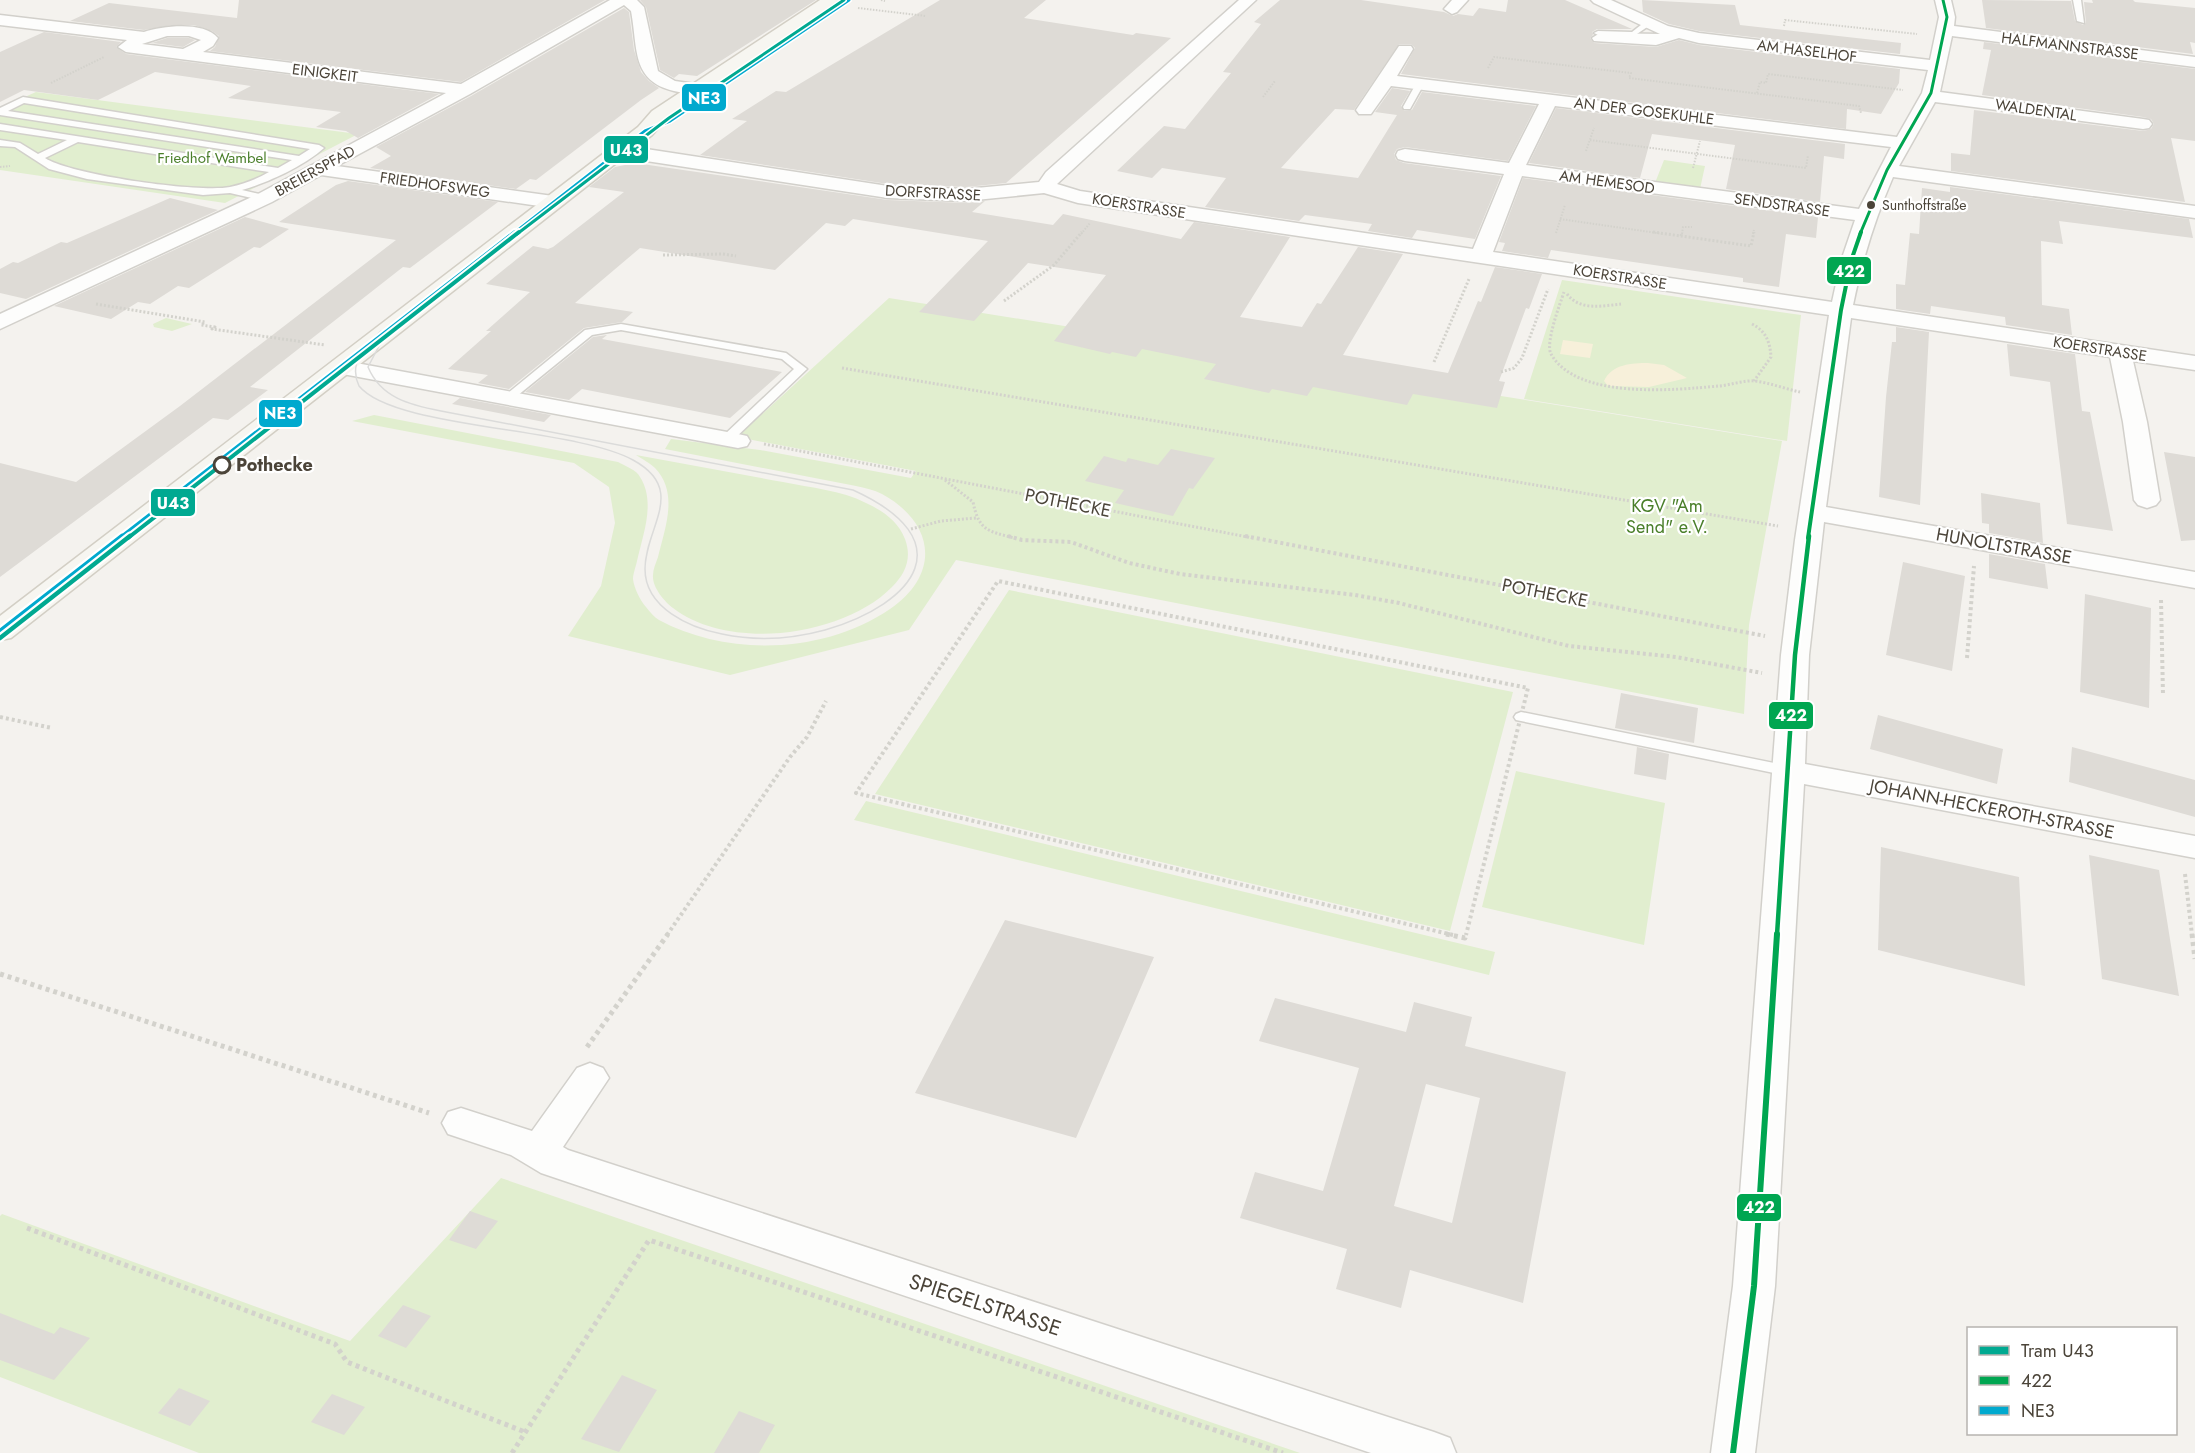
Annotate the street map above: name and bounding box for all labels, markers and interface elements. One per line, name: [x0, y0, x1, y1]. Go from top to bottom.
street label: HALFMANNSTRASSE: [2000, 27, 2140, 65]
street label: AM HASELHOF: [1756, 34, 1858, 68]
street label: EINIGKEIT: [291, 58, 359, 88]
line badge: NE3: [681, 83, 727, 112]
text: NE3: [688, 87, 720, 110]
street label: AN DER GOSEKUHLE: [1573, 91, 1715, 131]
street label: WALDENTAL: [1994, 93, 2078, 127]
line badge: U43: [603, 135, 649, 164]
text: U43: [610, 139, 642, 162]
street label: BREIERSPFAD: [271, 140, 359, 202]
park label: Friedhof Wambel: [157, 147, 267, 169]
street label: AM HEMESOD: [1558, 164, 1656, 200]
street label: FRIEDHOFSWEG: [378, 166, 492, 204]
street label: DORFSTRASSE: [884, 179, 982, 207]
street label: SENDSTRASSE: [1733, 187, 1831, 223]
street label: KOERSTRASSE: [1091, 188, 1187, 224]
place label: Sunthoffstraße: [1882, 195, 1966, 215]
marker: Sunthoffstraße: [1865, 199, 1877, 211]
line badge: 422: [1826, 256, 1872, 285]
street label: KOERSTRASSE: [1572, 259, 1668, 295]
text: 422: [1833, 260, 1865, 283]
street label: KOERSTRASSE: [2052, 331, 2148, 367]
line badge: NE3: [258, 399, 303, 428]
text: NE3: [264, 402, 296, 425]
place label: Pothecke: [236, 452, 313, 478]
marker: Pothecke: [213, 456, 231, 474]
street label: POTHECKE: [1023, 482, 1113, 524]
line badge: U43: [150, 488, 196, 517]
text: U43: [157, 492, 189, 515]
park label: KGV "Am Send" e.V.: [1626, 493, 1708, 540]
street label: HUNOLTSTRASSE: [1934, 521, 2074, 571]
street label: POTHECKE: [1500, 572, 1590, 614]
line badge: 422: [1768, 701, 1814, 730]
text: 422: [1775, 704, 1807, 727]
street label: JOHANN-HECKEROTH-STRASSE: [1865, 772, 2117, 845]
line badge: 422: [1736, 1193, 1782, 1222]
text: 422: [1743, 1196, 1775, 1219]
street label: SPIEGELSTRASSE: [905, 1266, 1065, 1344]
legend: [1967, 1327, 2177, 1435]
text: Tram U43: [2021, 1338, 2094, 1364]
text: 422: [2021, 1368, 2052, 1394]
text: NE3: [2021, 1398, 2055, 1424]

